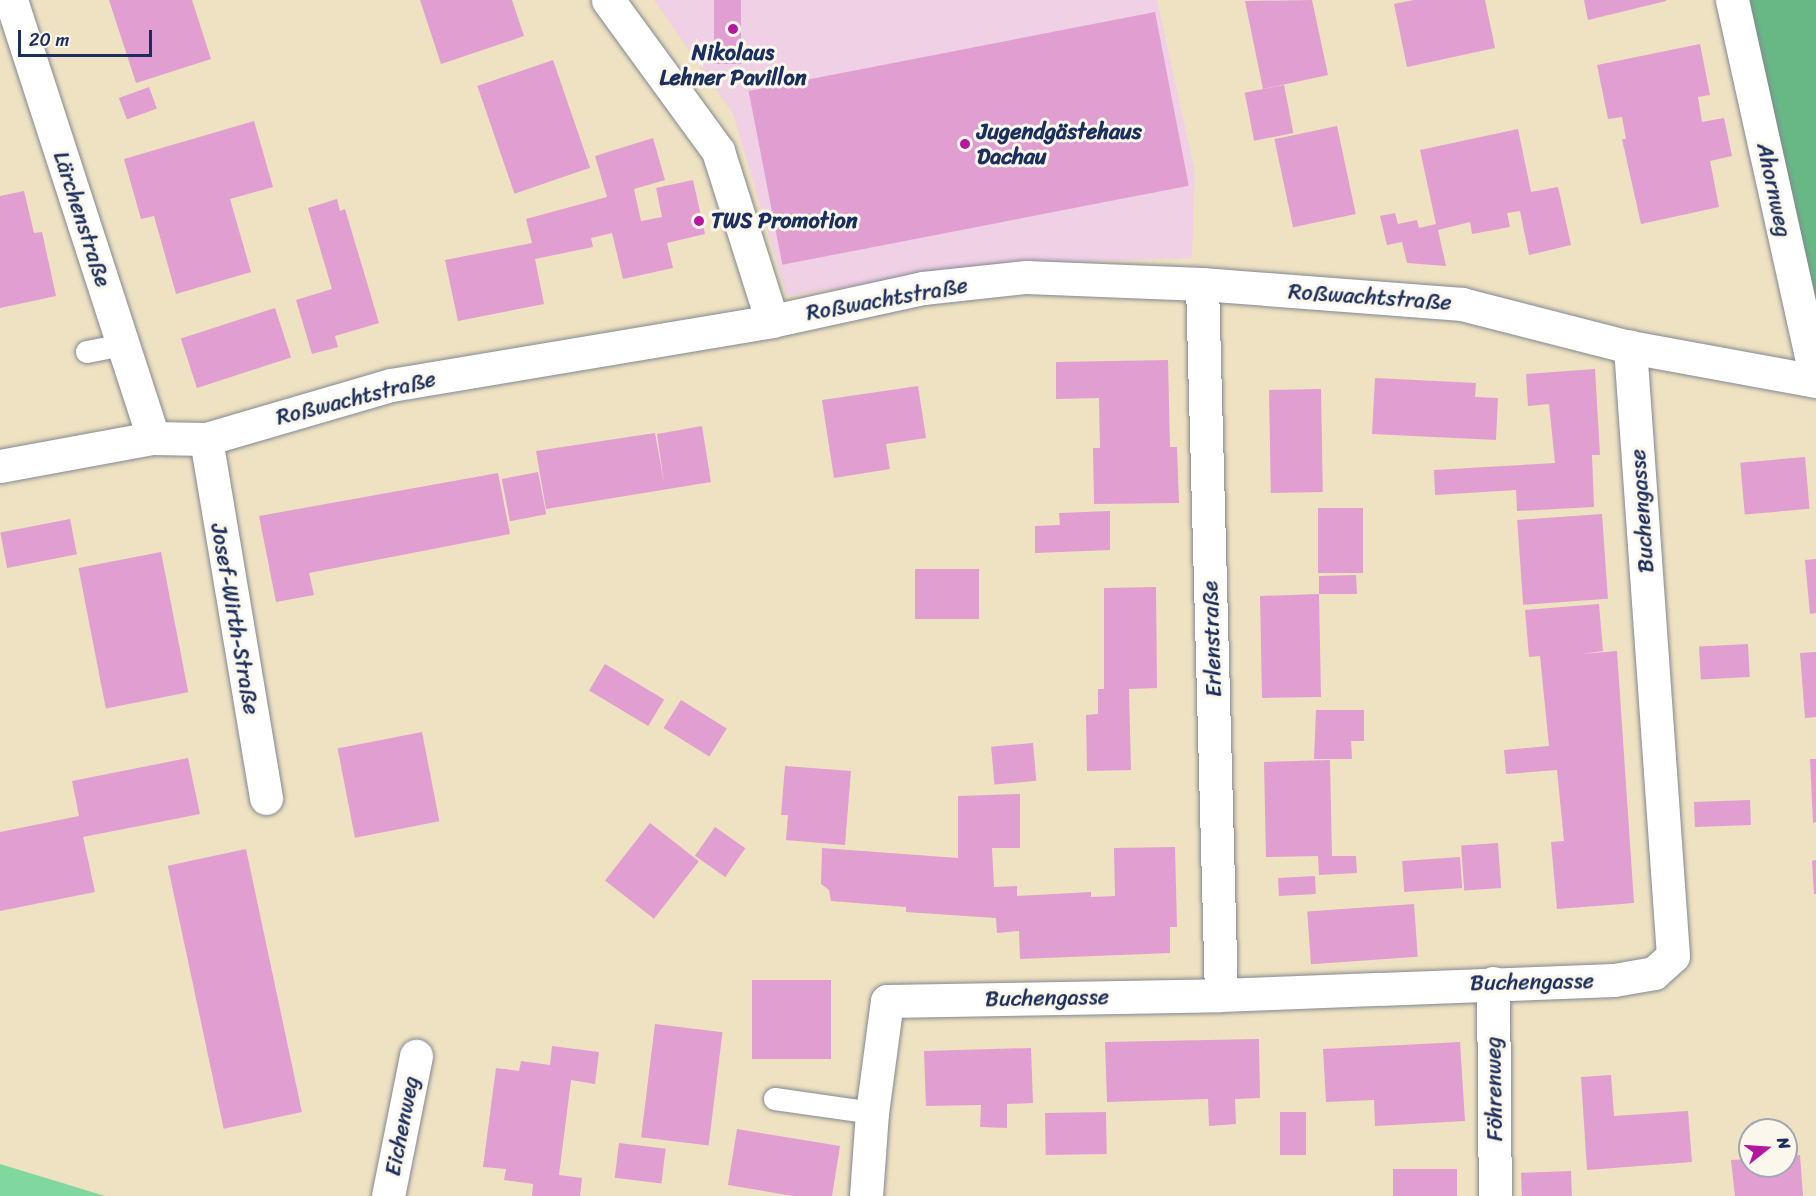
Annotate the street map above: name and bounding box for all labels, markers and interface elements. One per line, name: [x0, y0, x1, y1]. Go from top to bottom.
scale bar: [21, 18, 154, 56]
marker: Nikolaus Lehner Pavillon: [726, 22, 740, 36]
text: 20 m: [29, 24, 69, 56]
place label: Nikolaus Lehner Pavillon: [660, 39, 806, 90]
place label: Jugendgästehaus Dachau: [977, 118, 1142, 170]
marker: Jugendgästehaus Dachau: [958, 137, 972, 151]
street label: Ahornweg: [1751, 140, 1797, 240]
street label: Lärchenstraße: [48, 148, 116, 290]
place label: TWS Promotion: [711, 208, 858, 234]
marker: TWS Promotion: [692, 214, 706, 228]
street label: Roßwachtstraße: [804, 272, 970, 326]
street label: Roßwachtstraße: [1287, 278, 1453, 316]
street label: Roßwachtstraße: [273, 365, 439, 431]
street label: Buchengasse: [1625, 448, 1659, 574]
street label: Josef-Wirth-Straße: [205, 521, 265, 717]
street label: Erlenstraße: [1197, 580, 1227, 698]
street label: Buchengasse: [1470, 968, 1594, 996]
street label: Buchengasse: [985, 984, 1109, 1012]
street label: Föhrenweg: [1480, 1036, 1508, 1142]
street label: Eichenweg: [379, 1074, 425, 1178]
north arrow: [1738, 1118, 1798, 1178]
text: N: [1768, 1134, 1799, 1153]

